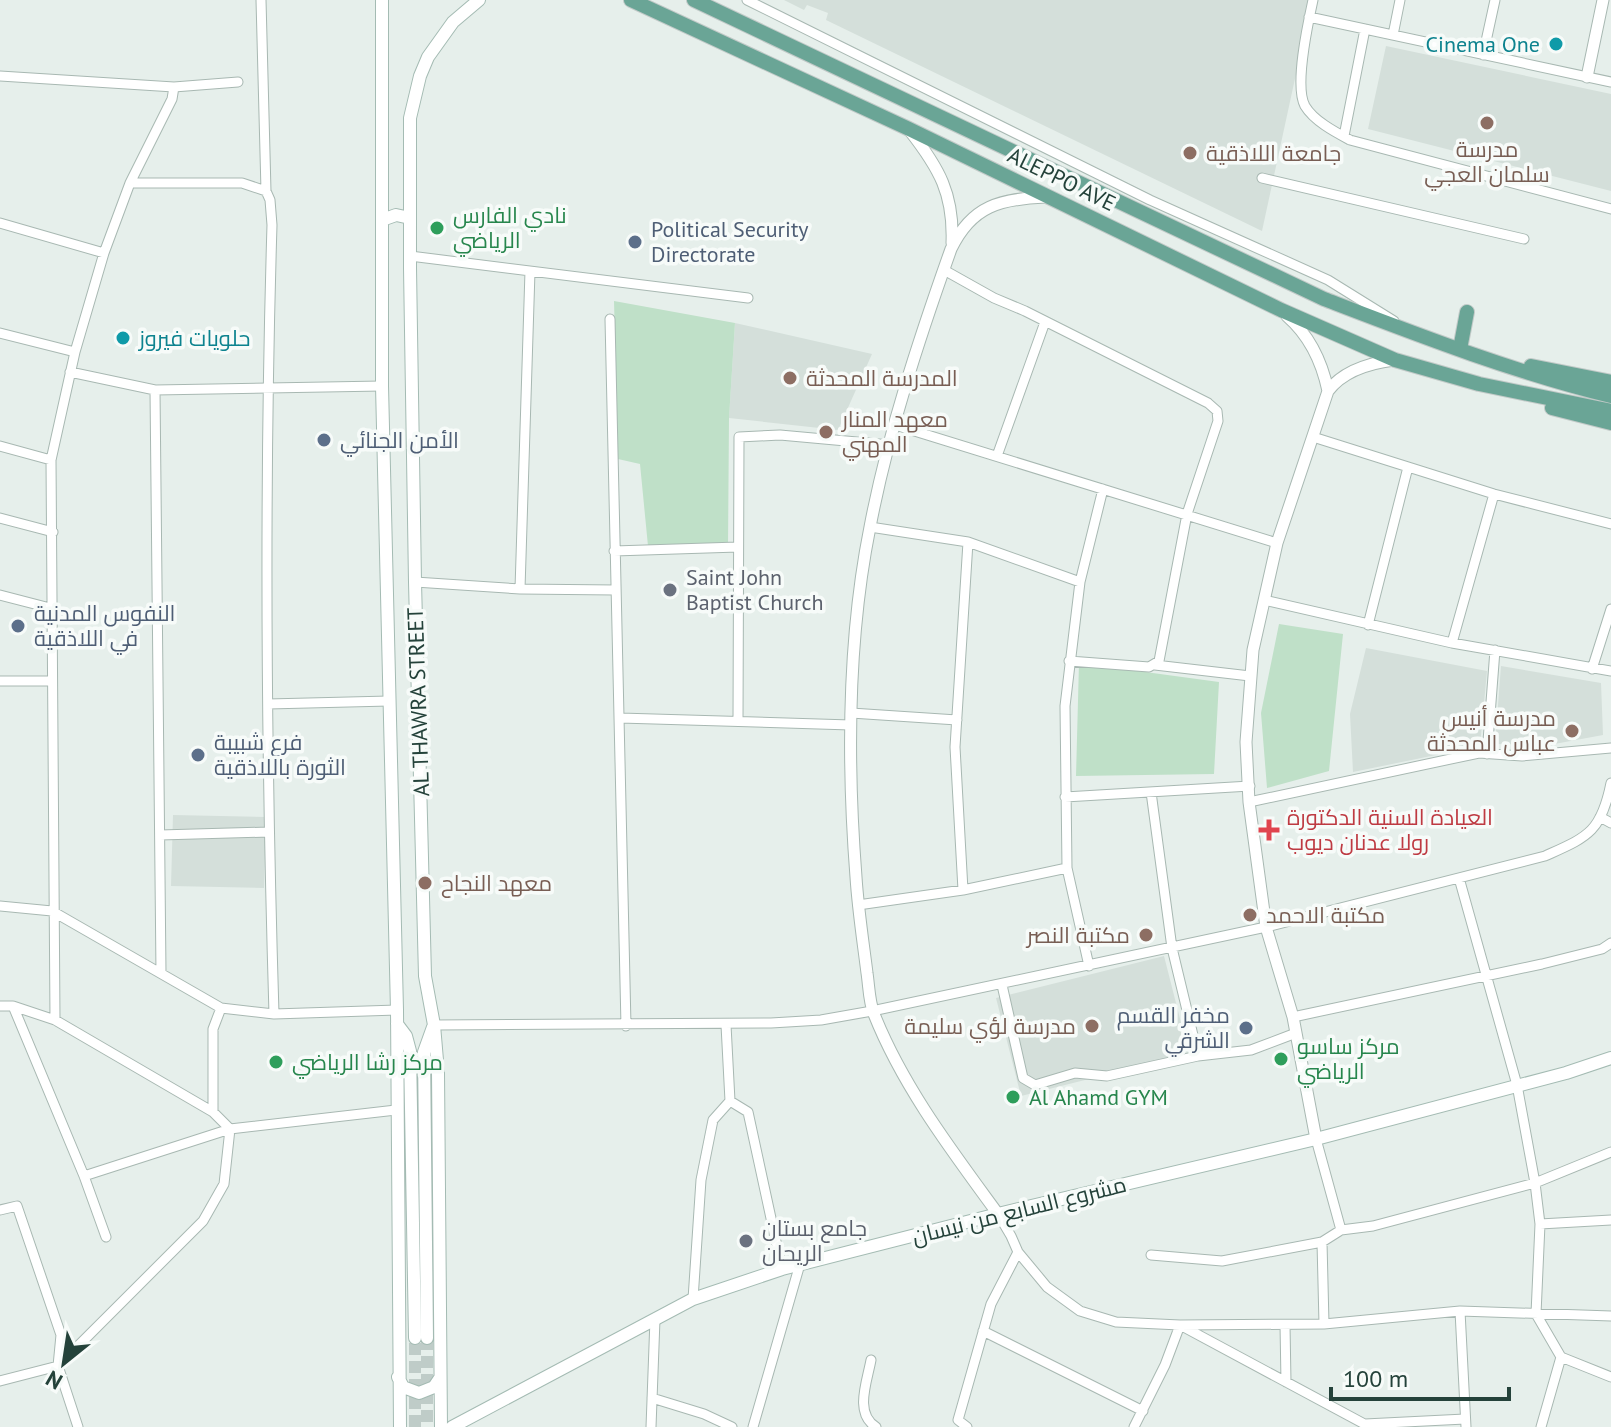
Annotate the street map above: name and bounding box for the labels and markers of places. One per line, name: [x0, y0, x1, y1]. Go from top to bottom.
place label: Cinema One: [1425, 30, 1540, 58]
marker: Cinema One: [1547, 35, 1565, 53]
marker: مدرسة سلمان العجي: [1478, 114, 1496, 132]
place label: مدرسة سلمان العجي: [1424, 135, 1550, 191]
place label: جامعة اللاذقية: [1206, 139, 1341, 167]
marker: جامعة اللاذقية: [1181, 144, 1199, 162]
place label: نادي الفارس الرياضي: [453, 201, 567, 257]
place label: Political Security Directorate: [651, 215, 809, 268]
marker: نادي الفارس الرياضي: [428, 219, 446, 237]
marker: Political Security Directorate: [626, 233, 644, 251]
place label: حلويات فيروز: [137, 324, 251, 352]
marker: حلويات فيروز: [114, 329, 132, 347]
place label: المدرسة المحدثة: [806, 364, 958, 392]
marker: المدرسة المحدثة: [781, 369, 799, 387]
place label: معهد المنار المهني: [840, 405, 948, 461]
marker: معهد المنار المهني: [817, 423, 835, 441]
place label: الأمن الجنائي: [340, 426, 459, 457]
marker: الأمن الجنائي: [315, 431, 333, 449]
place label: Saint John Baptist Church: [686, 563, 824, 616]
marker: Saint John Baptist Church: [661, 581, 679, 599]
place label: النفوس المدنية في اللاذقية: [34, 599, 175, 655]
marker: النفوس المدنية في اللاذقية: [9, 617, 27, 635]
place label: مدرسة أنيس عباس المحدثة: [1427, 704, 1556, 757]
marker: مدرسة أنيس عباس المحدثة: [1563, 722, 1581, 740]
place label: فرع شبيبة الثورة باللاذقية: [214, 728, 346, 781]
marker: فرع شبيبة الثورة باللاذقية: [189, 746, 207, 764]
place label: العيادة السنية الدكتورة رولا عدنان ديوب: [1287, 803, 1493, 856]
marker: العيادة السنية الدكتورة رولا عدنان ديوب: [1258, 819, 1280, 841]
place label: معهد النجاح: [441, 869, 552, 898]
marker: معهد النجاح: [416, 874, 434, 892]
place label: مكتبة الاحمد: [1266, 901, 1385, 929]
marker: مكتبة الاحمد: [1241, 906, 1259, 924]
place label: مكتبة النصر: [1025, 921, 1130, 949]
marker: مكتبة النصر: [1137, 926, 1155, 944]
place label: مخفر القسم الشرقي: [1117, 1001, 1230, 1057]
place label: مدرسة لؤي سليمة: [904, 1012, 1076, 1043]
marker: مدرسة لؤي سليمة: [1083, 1017, 1101, 1035]
marker: مخفر القسم الشرقي: [1237, 1019, 1255, 1037]
place label: مركز ساسو الرياضي: [1297, 1032, 1400, 1088]
place label: مركز رشا الرياضي: [292, 1048, 443, 1079]
marker: مركز ساسو الرياضي: [1272, 1050, 1290, 1068]
marker: مركز رشا الرياضي: [267, 1053, 285, 1071]
place label: Al Ahamd GYM: [1029, 1083, 1168, 1111]
marker: Al Ahamd GYM: [1004, 1088, 1022, 1106]
place label: جامع بستان الريحان: [762, 1214, 867, 1267]
marker: جامع بستان الريحان: [737, 1232, 755, 1250]

